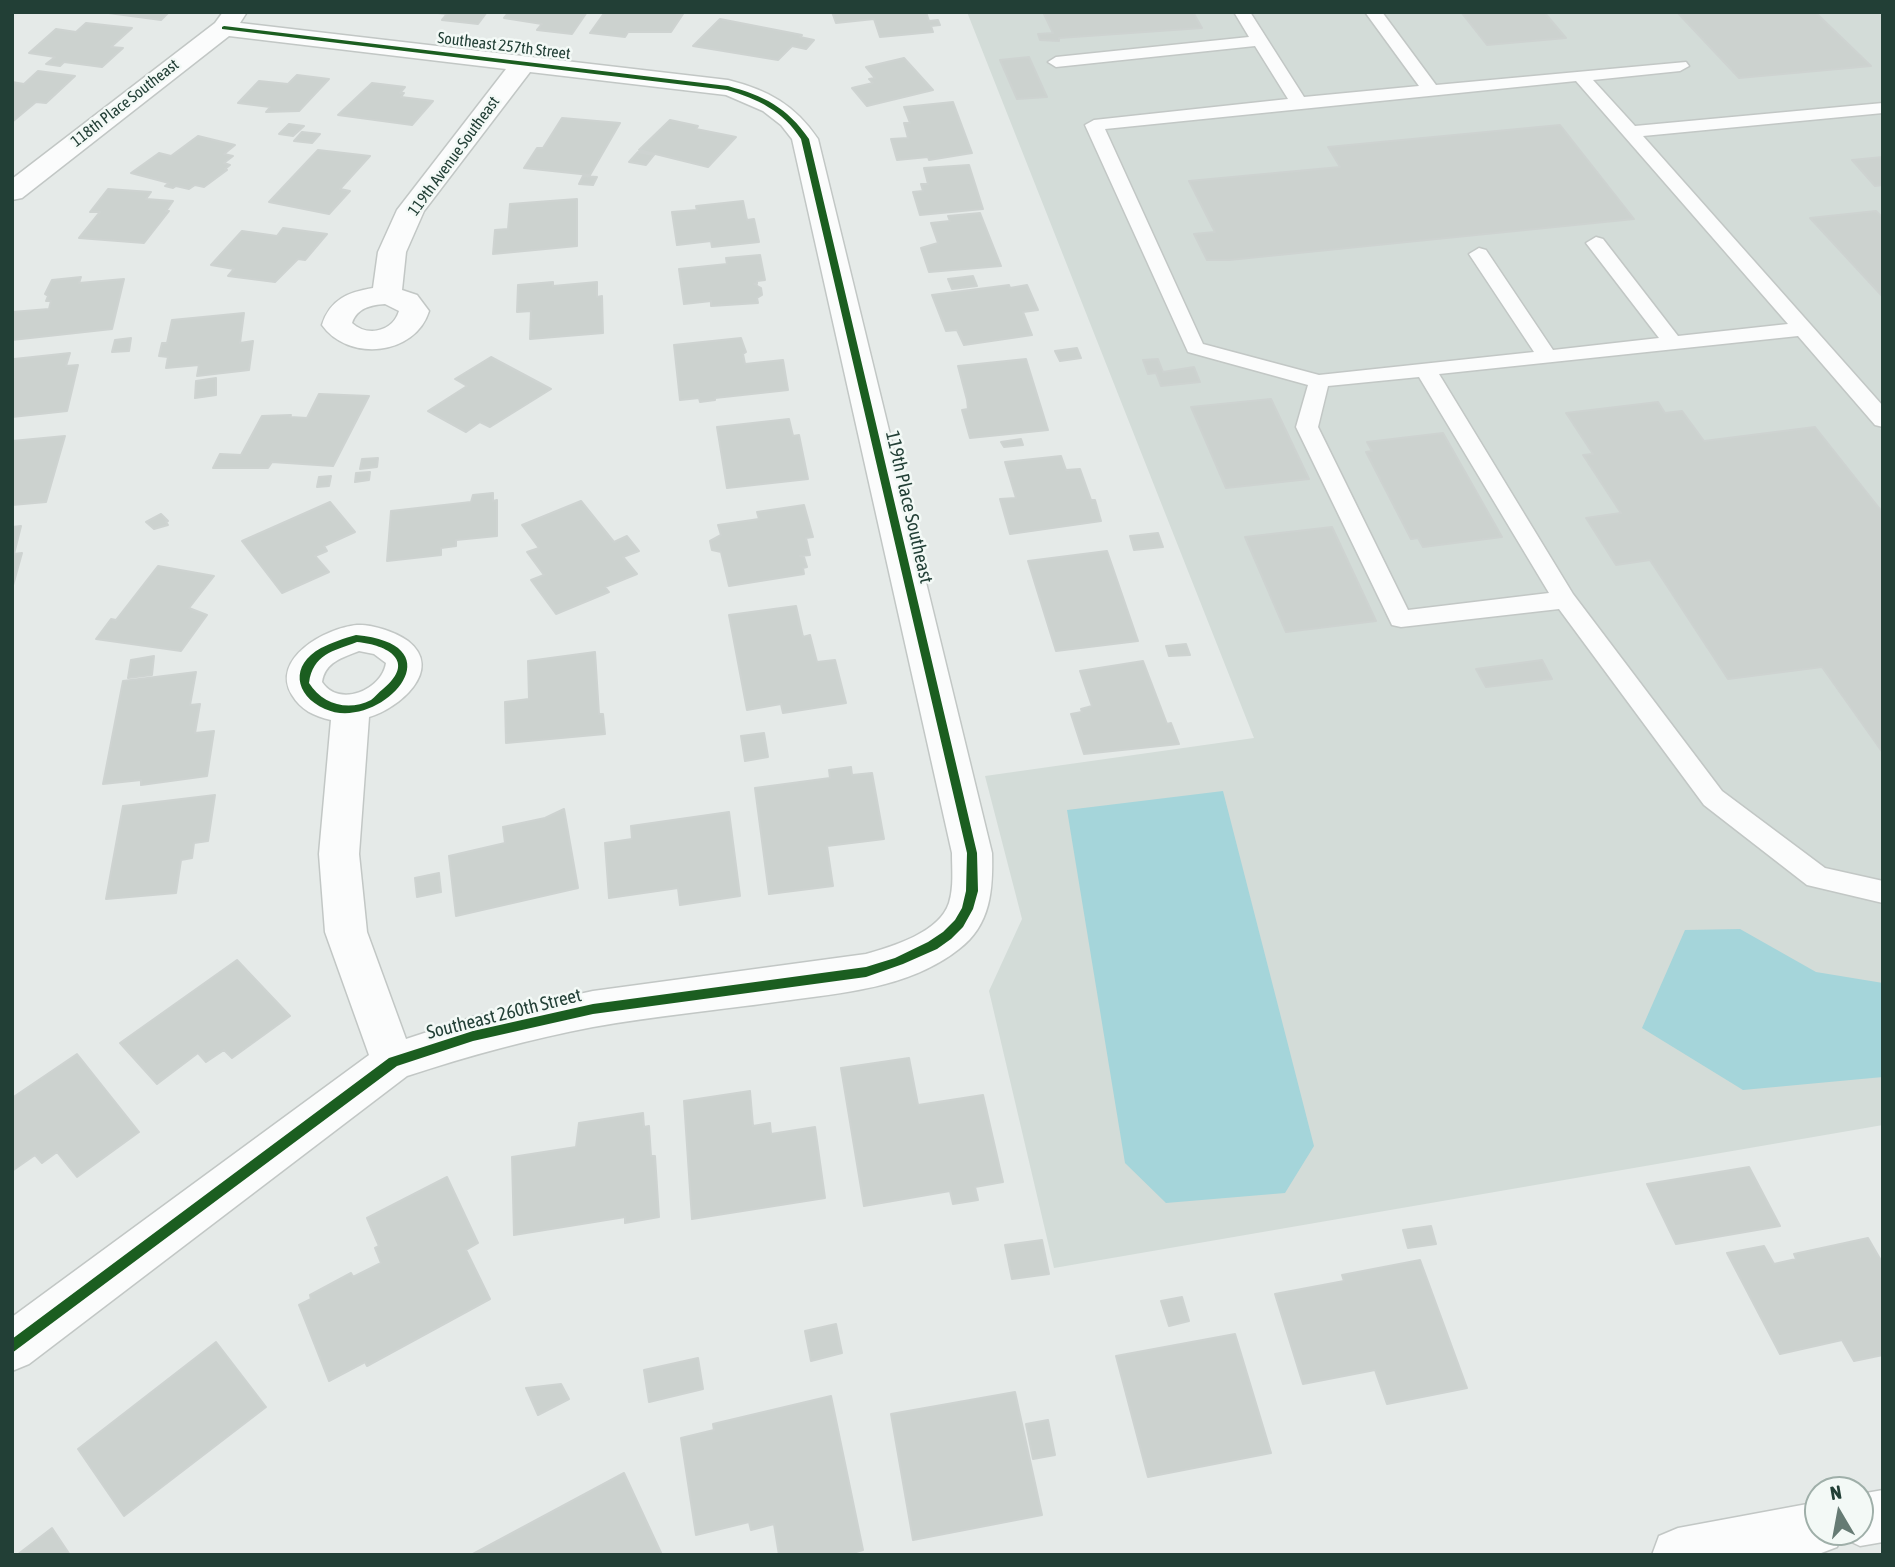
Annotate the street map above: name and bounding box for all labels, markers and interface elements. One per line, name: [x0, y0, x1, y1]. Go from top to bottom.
street label: Southeast 257th Street: [436, 28, 572, 64]
street label: 118th Place Southeast: [67, 55, 183, 151]
street label: 119th Avenue Southeast: [404, 93, 504, 219]
street label: 119th Place Southeast: [880, 428, 938, 586]
street label: Southeast 260th Street: [424, 984, 584, 1044]
north arrow: [1804, 1476, 1874, 1546]
text: N: [1828, 1480, 1843, 1504]

